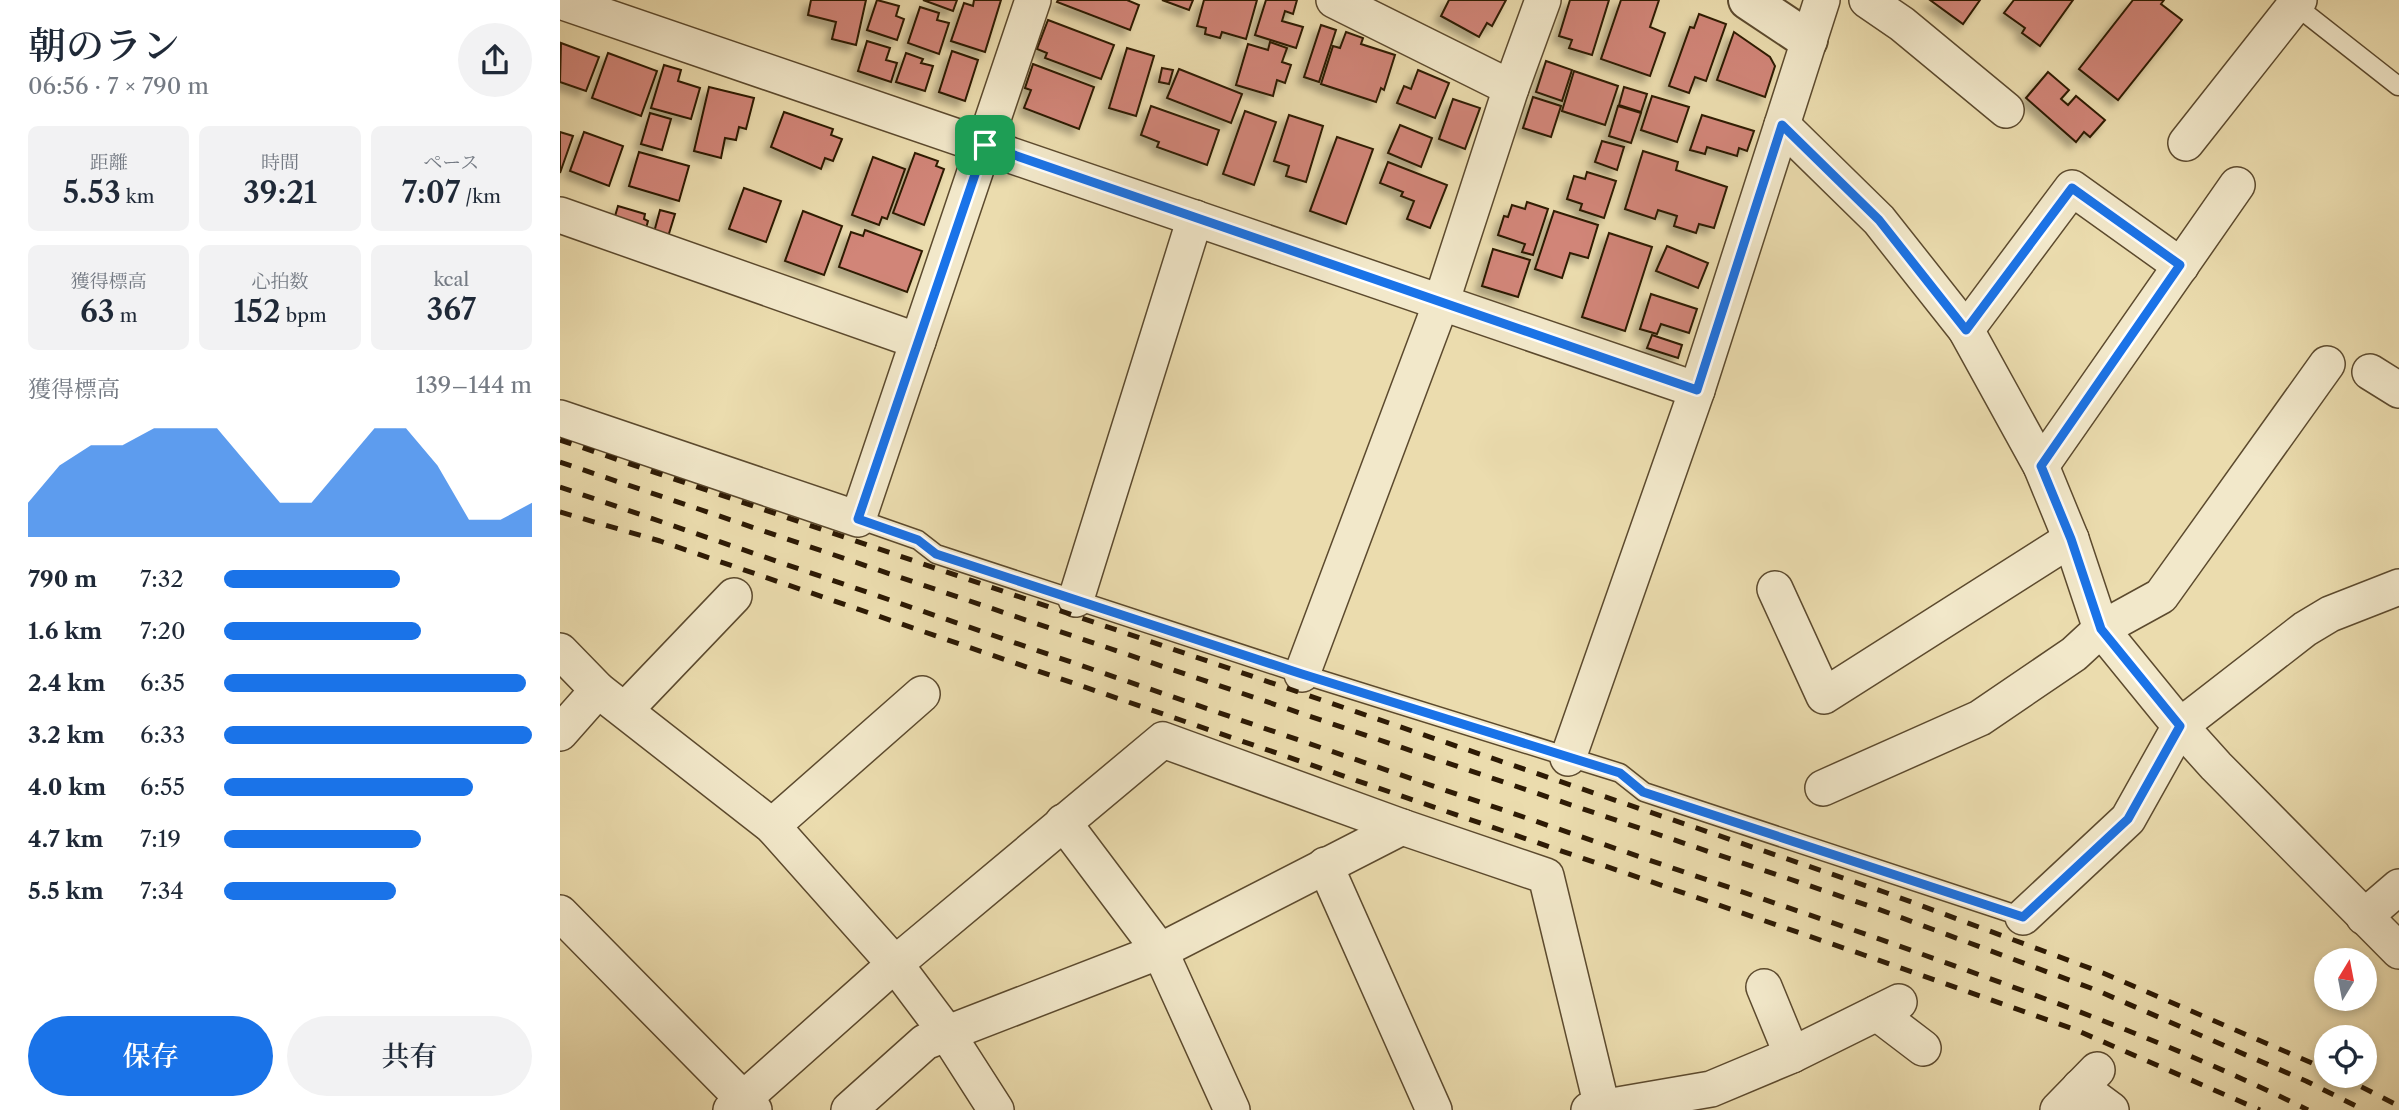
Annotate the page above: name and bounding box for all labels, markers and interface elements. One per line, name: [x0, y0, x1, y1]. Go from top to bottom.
text: 朝のラン: [28, 22, 180, 69]
button: share: [458, 23, 532, 97]
text: 06:56 · 7 × 790 m: [28, 72, 209, 100]
pin: [955, 115, 1015, 175]
icon: arrive: [966, 126, 1004, 164]
text: 距離: [90, 151, 128, 174]
text: 時間: [261, 151, 299, 174]
text: ペース: [423, 151, 479, 174]
text: 5.53: [63, 174, 121, 211]
text: 39:21: [243, 174, 317, 211]
text: 7:07: [402, 174, 460, 211]
text: km: [121, 185, 154, 208]
text: /km: [460, 185, 501, 208]
text: kcal: [433, 268, 469, 291]
text: 獲得標高: [71, 270, 147, 293]
text: 心拍数: [251, 270, 309, 293]
text: 367: [427, 291, 476, 328]
text: 63: [80, 293, 115, 330]
text: 152: [233, 293, 281, 330]
text: m: [115, 304, 137, 327]
text: bpm: [281, 304, 327, 327]
text: 139–144 m: [416, 371, 532, 399]
text: 獲得標高: [28, 375, 120, 403]
text: 790 m: [28, 565, 97, 593]
text: 7:32: [140, 565, 184, 593]
text: 1.6 km: [28, 617, 102, 645]
text: 7:20: [140, 617, 186, 645]
text: 2.4 km: [28, 669, 105, 697]
text: 6:35: [140, 669, 185, 697]
text: 3.2 km: [28, 721, 105, 749]
text: 6:33: [140, 721, 185, 749]
text: 4.0 km: [28, 773, 106, 801]
text: 6:55: [140, 773, 185, 801]
text: 4.7 km: [28, 825, 104, 853]
text: 7:19: [140, 825, 181, 853]
text: 5.5 km: [28, 877, 104, 905]
text: 7:34: [140, 877, 184, 905]
north arrow: [2314, 948, 2376, 1012]
map controls: [2314, 948, 2377, 1088]
button: 保存: [28, 1016, 273, 1096]
button: 共有: [287, 1016, 532, 1096]
button: locate: [2314, 1025, 2377, 1088]

